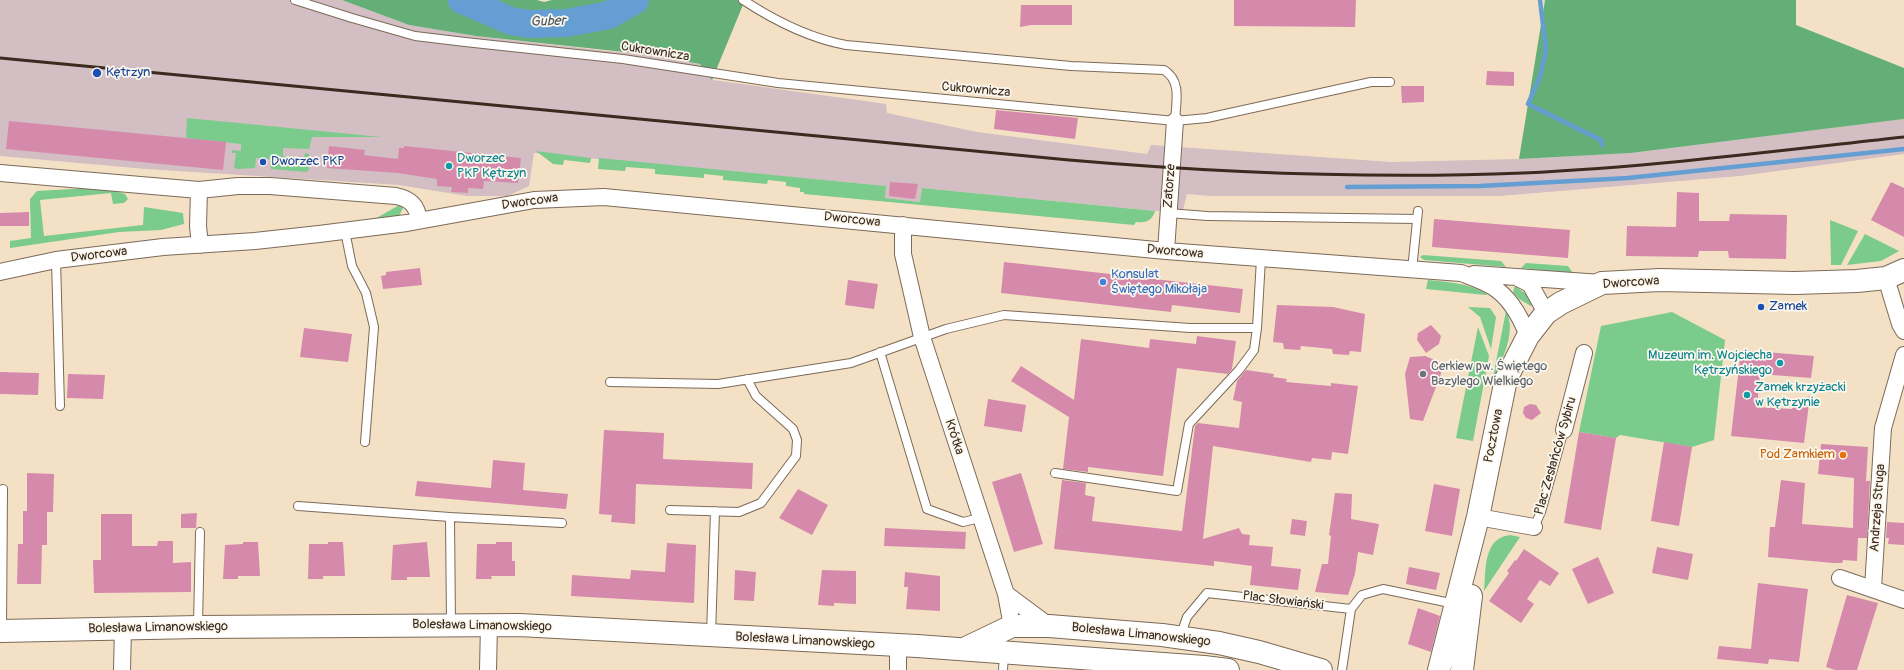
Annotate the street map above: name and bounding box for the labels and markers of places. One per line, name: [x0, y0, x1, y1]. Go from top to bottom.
place label: Kętrzyn: [106, 65, 150, 81]
marker: Kętrzyn: [91, 67, 103, 79]
place label: Dworzec PKP Kętrzyn: [457, 151, 526, 182]
place label: Dworzec PKP: [271, 154, 344, 170]
marker: Dworzec PKP: [258, 157, 268, 167]
marker: Dworzec PKP Kętrzyn: [444, 161, 454, 171]
place label: Konsulat Świętego Mikołaja: [1111, 267, 1207, 298]
marker: Konsulat Świętego Mikołaja: [1098, 277, 1108, 287]
place label: Zamek: [1769, 299, 1807, 315]
marker: Zamek: [1756, 302, 1766, 312]
place label: Muzeum im. Wojciecha Kętrzyńskiego: [1648, 348, 1772, 379]
marker: Muzeum im. Wojciecha Kętrzyńskiego: [1775, 358, 1785, 368]
place label: Cerkiew pw. Świętego Bazylego Wielkiego: [1431, 359, 1547, 390]
marker: Cerkiew pw. Świętego Bazylego Wielkiego: [1418, 369, 1428, 379]
place label: Zamek krzyżacki w Kętrzynie: [1755, 380, 1846, 411]
marker: Zamek krzyżacki w Kętrzynie: [1742, 390, 1752, 400]
place label: Pod Zamkiem: [1760, 447, 1835, 463]
marker: Pod Zamkiem: [1838, 450, 1848, 460]

